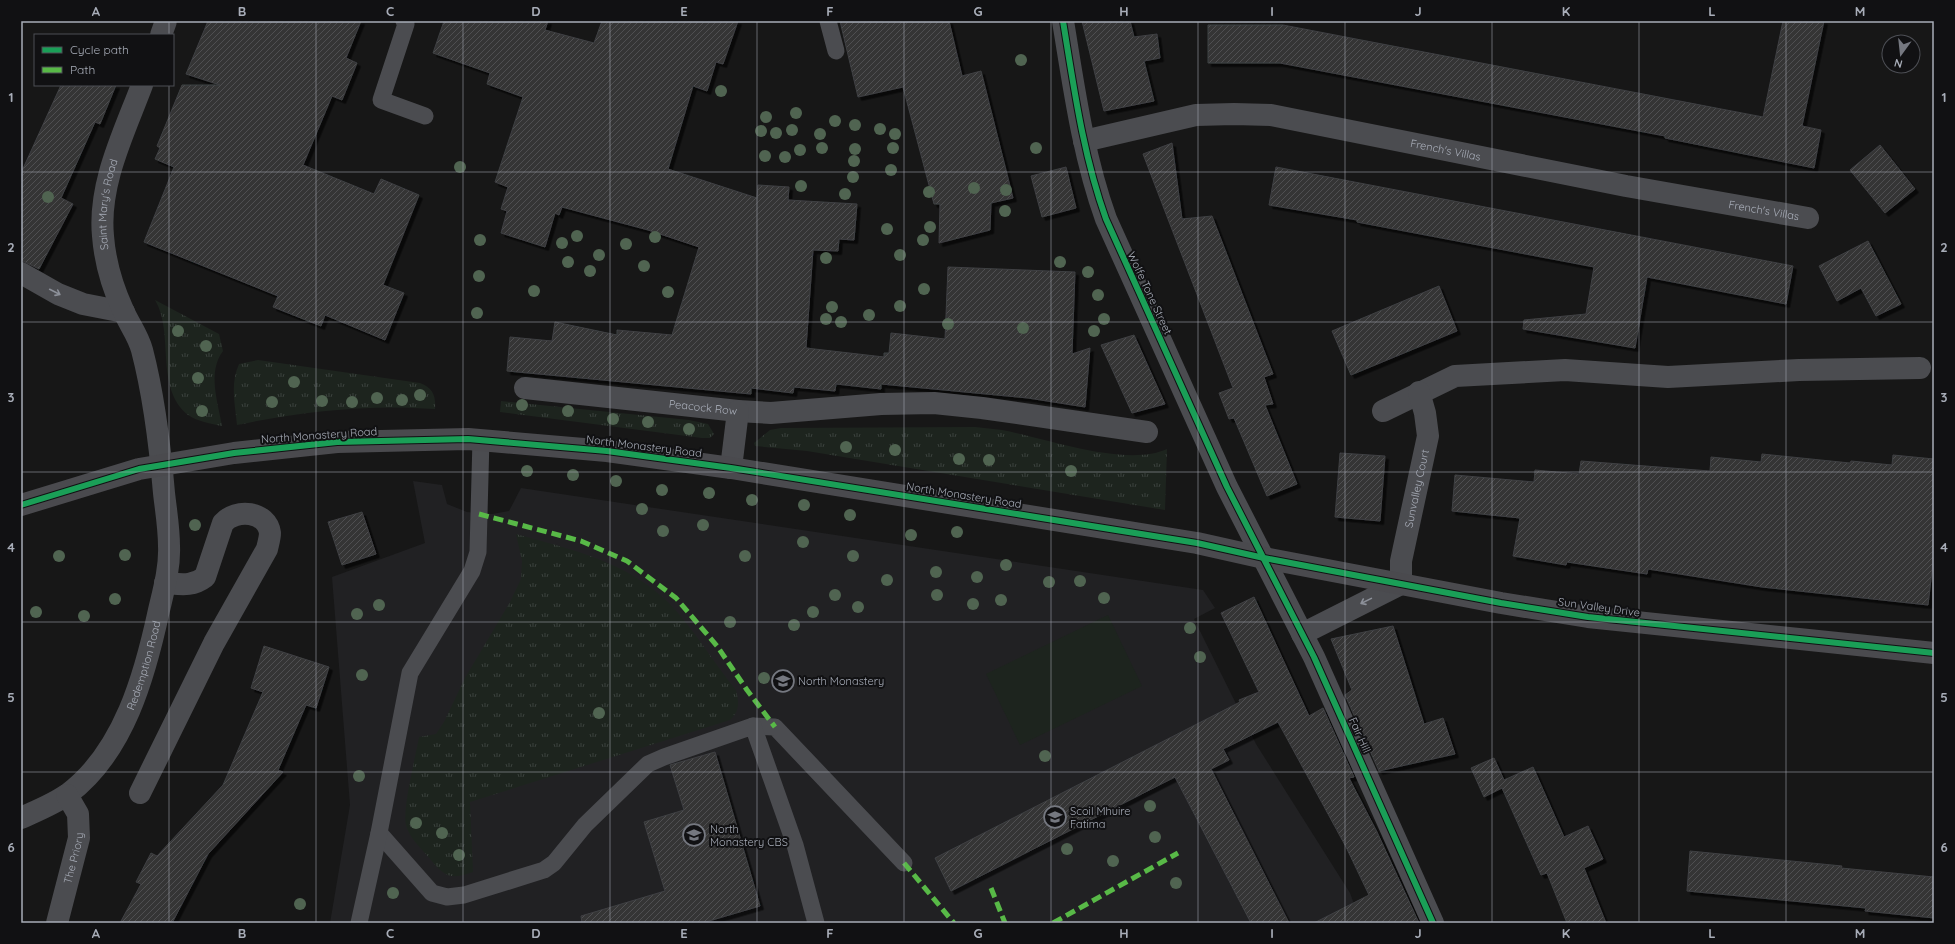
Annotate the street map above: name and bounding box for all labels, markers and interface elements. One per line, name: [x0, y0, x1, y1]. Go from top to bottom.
text: A: [92, 3, 101, 19]
text: B: [238, 3, 246, 19]
text: C: [386, 3, 394, 19]
text: D: [531, 3, 541, 19]
text: E: [680, 3, 688, 19]
text: F: [826, 3, 834, 19]
text: G: [973, 3, 983, 19]
text: H: [1119, 3, 1129, 19]
text: I: [1270, 3, 1274, 19]
text: J: [1414, 3, 1422, 19]
text: K: [1562, 3, 1571, 19]
text: L: [1708, 3, 1716, 19]
text: M: [1855, 3, 1865, 19]
legend: [34, 34, 174, 86]
north arrow: [1881, 34, 1921, 74]
text: Cycle path: [70, 42, 129, 57]
text: N: [1893, 56, 1904, 71]
text: Path: [70, 62, 95, 77]
text: 1: [8, 89, 14, 105]
text: 1: [1941, 89, 1947, 105]
street label: French's Villas: [1409, 136, 1482, 164]
street label: Saint Mary's Road: [95, 157, 120, 251]
street label: French's Villas: [1727, 197, 1800, 223]
text: 2: [7, 239, 15, 255]
text: 2: [1940, 239, 1948, 255]
street label: Wolfe Tone Street: [1125, 249, 1175, 337]
one-way arrow: [49, 289, 61, 296]
text: 3: [8, 389, 15, 405]
text: 3: [1941, 389, 1948, 405]
street label: Peacock Row: [668, 397, 738, 418]
street label: North Monastery Road: [260, 424, 378, 446]
street label: North Monastery Road: [585, 432, 703, 460]
street label: Sunvalley Court: [1401, 448, 1432, 529]
street label: North Monastery Road: [905, 479, 1023, 511]
text: 4: [7, 539, 15, 555]
text: 4: [1940, 539, 1948, 555]
street label: Sun Valley Drive: [1557, 594, 1641, 620]
one-way arrow: [1361, 598, 1373, 605]
street label: Redemption Road: [123, 619, 163, 712]
school or university icon: North Monastery: [770, 668, 796, 694]
place label: North Monastery: [798, 674, 884, 688]
text: 5: [7, 689, 15, 705]
text: 5: [1940, 689, 1948, 705]
street label: Fair Hill: [1346, 715, 1374, 755]
school or university icon: Scoil Mhuire Fatima: [1042, 804, 1068, 830]
place label: Scoil Mhuire Fatima: [1070, 804, 1131, 831]
school or university icon: North Monastery CBS: [681, 822, 707, 848]
place label: North Monastery CBS: [710, 822, 788, 849]
street label: The Priory: [60, 832, 86, 885]
text: 6: [7, 839, 15, 855]
text: 6: [1940, 839, 1948, 855]
text: A: [92, 925, 101, 941]
text: B: [238, 925, 246, 941]
text: C: [386, 925, 394, 941]
text: D: [531, 925, 541, 941]
text: E: [680, 925, 688, 941]
text: F: [826, 925, 834, 941]
text: G: [973, 925, 983, 941]
text: H: [1119, 925, 1129, 941]
text: I: [1270, 925, 1274, 941]
text: J: [1414, 925, 1422, 941]
text: K: [1562, 925, 1571, 941]
text: L: [1708, 925, 1716, 941]
text: M: [1855, 925, 1865, 941]

